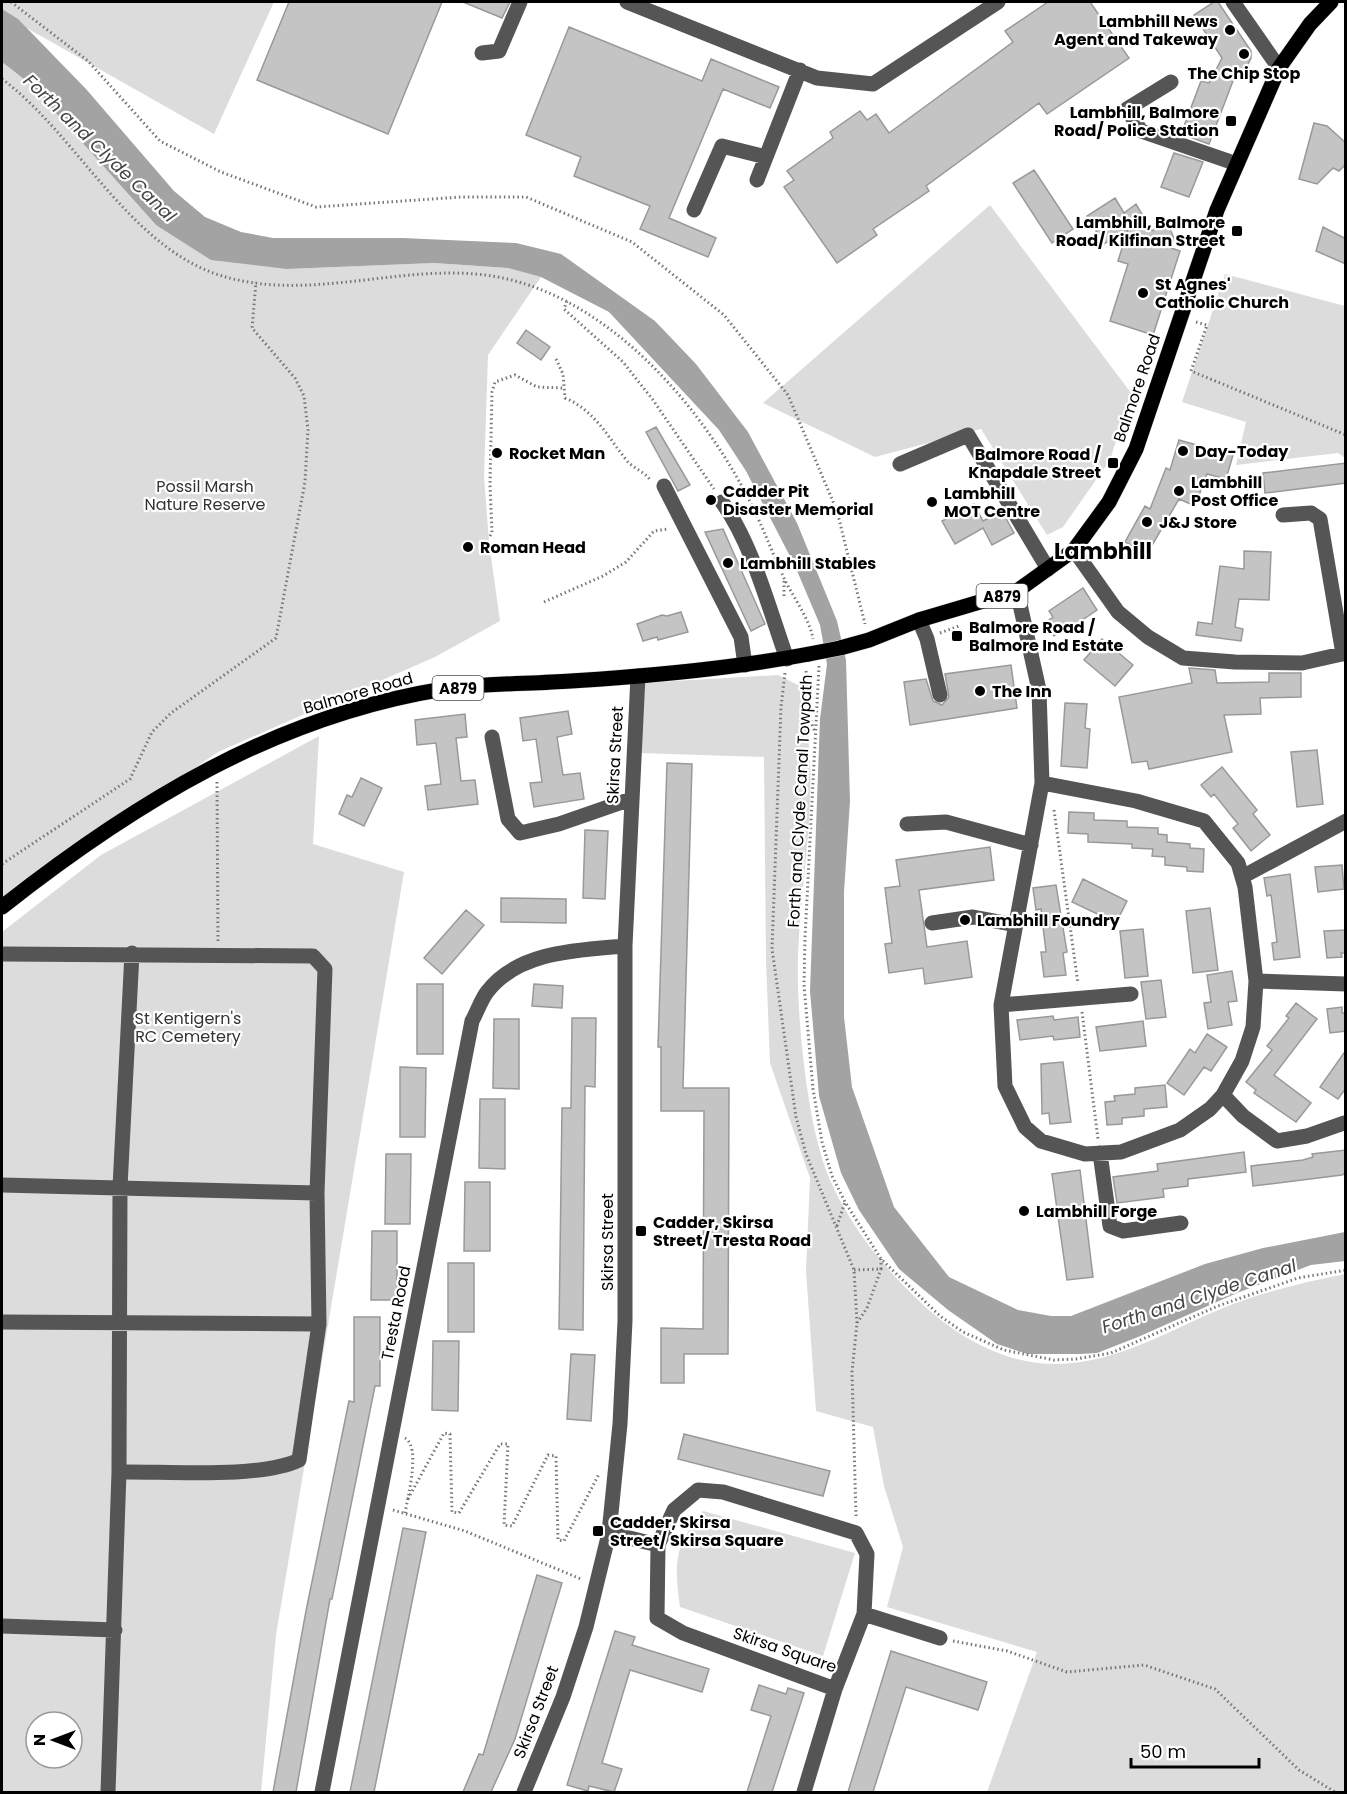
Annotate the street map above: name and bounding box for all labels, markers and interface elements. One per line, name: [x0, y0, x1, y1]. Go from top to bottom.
place label: Lambhill News Agent and Takeway: [1054, 10, 1219, 51]
marker: Lambhill News Agent and Takeway: [1223, 23, 1237, 37]
marker: The Chip Stop: [1237, 47, 1251, 61]
place label: The Chip Stop: [1188, 62, 1301, 85]
water label: Forth and Clyde Canal: [18, 68, 182, 228]
place label: Lambhill, Balmore Road/ Police Station: [1054, 101, 1219, 142]
marker: Lambhill, Balmore Road/ Police Station: [1224, 114, 1238, 128]
place label: Lambhill, Balmore Road/ Kilfinan Street: [1056, 211, 1225, 252]
marker: Lambhill, Balmore Road/ Kilfinan Street: [1230, 224, 1244, 238]
place label: St Agnes' Catholic Church: [1155, 273, 1289, 314]
marker: St Agnes' Catholic Church: [1136, 286, 1150, 300]
street label: Balmore Road: [1108, 331, 1166, 445]
place label: Day-Today: [1195, 440, 1289, 463]
place label: Rocket Man: [509, 442, 605, 465]
place label: Balmore Road / Knapdale Street: [968, 443, 1102, 484]
marker: Day-Today: [1176, 444, 1190, 458]
marker: Rocket Man: [490, 446, 504, 460]
marker: Balmore Road / Knapdale Street: [1106, 456, 1120, 470]
place label: Lambhill Post Office: [1191, 471, 1278, 512]
park label: Possil Marsh Nature Reserve: [144, 475, 266, 516]
place label: Cadder Pit Disaster Memorial: [723, 480, 874, 521]
place label: Lambhill MOT Centre: [944, 482, 1040, 523]
marker: Lambhill Post Office: [1172, 484, 1186, 498]
marker: Cadder Pit Disaster Memorial: [704, 493, 718, 507]
marker: Lambhill MOT Centre: [925, 495, 939, 509]
place label: J&J Store: [1159, 511, 1237, 534]
marker: J&J Store: [1140, 515, 1154, 529]
place label: Roman Head: [480, 536, 586, 559]
district label: Lambhill: [1054, 536, 1152, 567]
marker: Roman Head: [461, 540, 475, 554]
place label: Lambhill Stables: [740, 552, 876, 575]
marker: Lambhill Stables: [721, 556, 735, 570]
road number: A879: [976, 584, 1028, 608]
place label: Balmore Road / Balmore Ind Estate: [969, 616, 1124, 657]
marker: Balmore Road / Balmore Ind Estate: [950, 629, 964, 643]
street label: Balmore Road: [300, 666, 416, 720]
street label: Forth and Clyde Canal Towpath: [782, 674, 818, 928]
road number: A879: [432, 676, 484, 700]
place label: The Inn: [992, 680, 1052, 703]
marker: The Inn: [973, 684, 987, 698]
street label: Skirsa Street: [601, 705, 629, 804]
place label: Lambhill Foundry: [977, 909, 1121, 932]
marker: Lambhill Foundry: [958, 913, 972, 927]
park label: St Kentigern's RC Cemetery: [135, 1007, 241, 1048]
street label: Skirsa Street: [596, 1193, 619, 1291]
place label: Lambhill Forge: [1036, 1200, 1157, 1223]
marker: Lambhill Forge: [1017, 1204, 1031, 1218]
place label: Cadder, Skirsa Street/ Tresta Road: [653, 1211, 811, 1252]
marker: Cadder, Skirsa Street/ Tresta Road: [634, 1224, 648, 1238]
water label: Forth and Clyde Canal: [1098, 1253, 1300, 1339]
street label: Tresta Road: [376, 1264, 416, 1362]
place label: Cadder, Skirsa Street/ Skirsa Square: [610, 1511, 784, 1552]
marker: Cadder, Skirsa Street/ Skirsa Square: [591, 1524, 605, 1538]
street label: Skirsa Square: [730, 1622, 840, 1678]
street label: Skirsa Street: [508, 1662, 564, 1762]
north arrow: [24, 1710, 84, 1770]
scale bar: [1131, 1731, 1258, 1769]
text: N: [28, 1734, 51, 1746]
text: 50 m: [1140, 1739, 1186, 1764]

